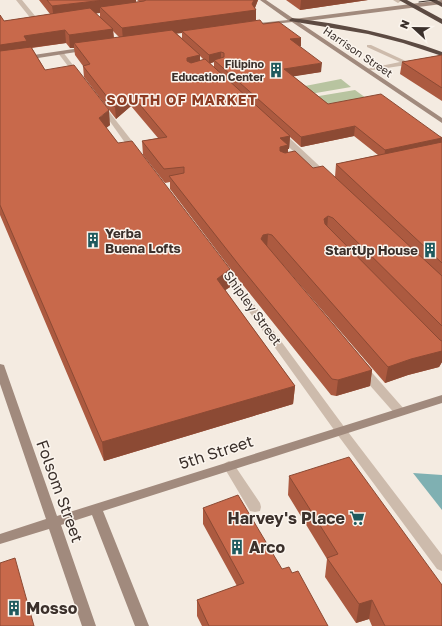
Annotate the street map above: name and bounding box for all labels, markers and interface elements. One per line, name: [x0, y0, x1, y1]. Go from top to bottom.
north arrow: [394, 8, 434, 48]
text: N: [397, 18, 412, 30]
street label: Harrison Street: [321, 24, 395, 80]
place label: Filipino Education Center: [172, 57, 265, 83]
building icon: Filipino Education Center: [267, 61, 285, 79]
district label: SOUTH OF MARKET: [106, 91, 258, 108]
place label: Yerba Buena Lofts: [105, 225, 181, 256]
building icon: Yerba Buena Lofts: [84, 231, 102, 249]
building icon: StartUp House: [421, 241, 439, 259]
place label: StartUp House: [325, 242, 418, 258]
street label: Shipley Street: [221, 268, 285, 348]
street label: 5th Street: [176, 431, 256, 473]
street label: Folsom Street: [32, 437, 88, 545]
place label: Harvey's Place: [228, 508, 345, 528]
supermarket icon: Harvey's Place: [348, 509, 366, 527]
place label: Arco: [249, 537, 286, 557]
building icon: Arco: [228, 538, 246, 556]
place label: Mosso: [26, 598, 78, 618]
building icon: Mosso: [5, 599, 23, 617]

